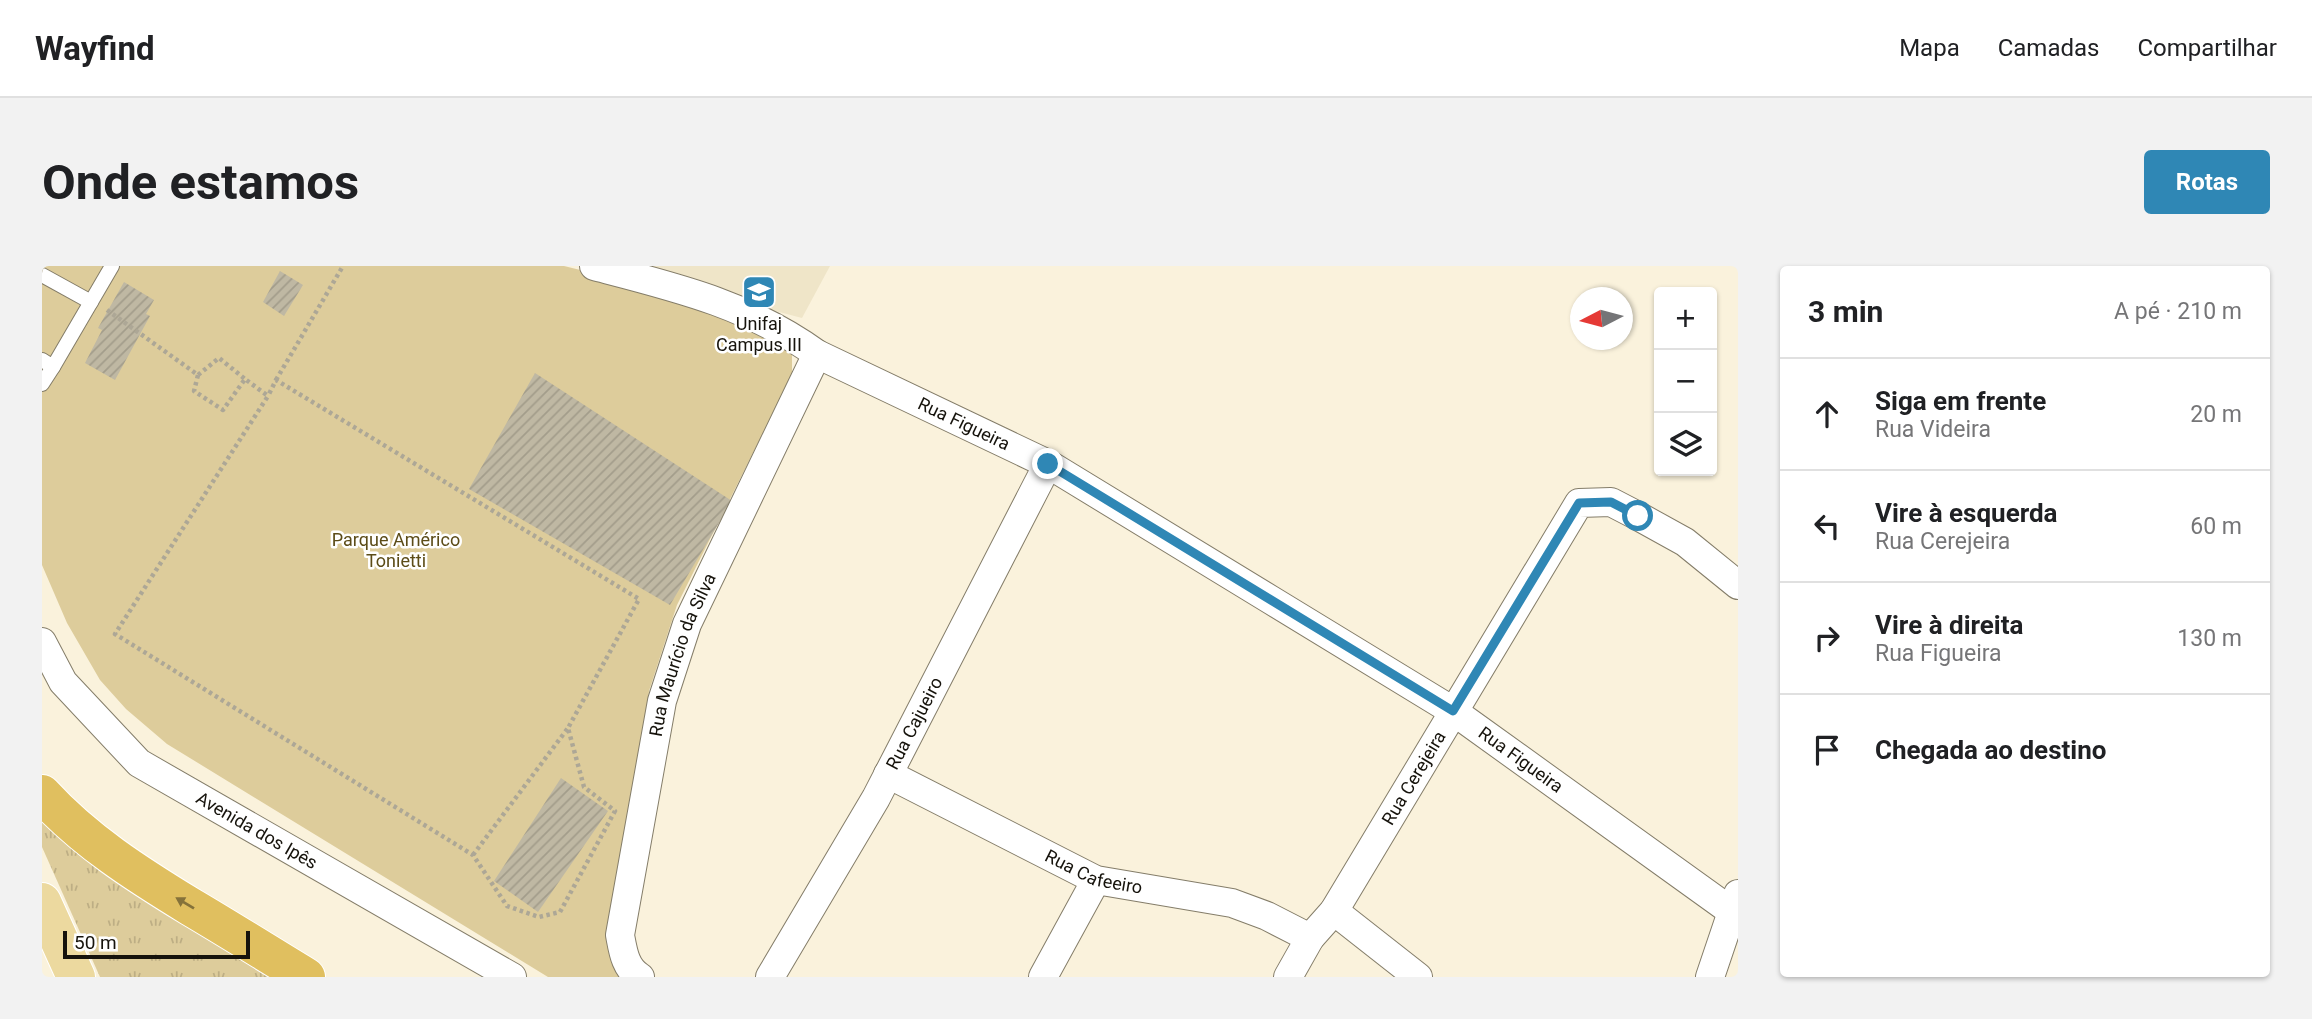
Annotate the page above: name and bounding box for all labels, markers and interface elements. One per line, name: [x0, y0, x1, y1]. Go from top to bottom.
text: Wayfind: [35, 29, 155, 68]
text: Mapa: [1899, 34, 1960, 62]
text: Camadas: [1998, 34, 2099, 62]
text: Compartilhar: [2137, 34, 2277, 62]
button: Rotas: [2144, 150, 2270, 214]
text: Onde estamos: [42, 154, 359, 211]
school or university icon: Unifaj Campus III: [740, 273, 778, 311]
north arrow: [1570, 287, 1633, 350]
map controls: [1654, 287, 1717, 476]
button: +: [1654, 287, 1717, 350]
text: 3 min: [1808, 294, 1883, 329]
text: A pé · 210 m: [2114, 298, 2242, 325]
place label: Unifaj Campus III: [716, 313, 802, 355]
button: −: [1654, 350, 1717, 413]
text: Siga em frente: [1875, 386, 2046, 416]
street label: Rua Figueira: [915, 393, 1013, 454]
icon: ahead: [1808, 395, 1846, 433]
text: 20 m: [2190, 401, 2242, 428]
button: layers: [1654, 413, 1717, 476]
text: Rua Videira: [1875, 416, 1991, 443]
route end: [1032, 448, 1063, 479]
text: Vire à esquerda: [1875, 498, 2058, 528]
route start: [1622, 500, 1653, 531]
icon: left: [1808, 507, 1846, 545]
text: 60 m: [2190, 513, 2242, 540]
text: Rua Cerejeira: [1875, 528, 2010, 555]
park label: Parque Américo Tonietti: [332, 529, 460, 571]
street label: Rua Maurício da Silva: [645, 569, 720, 738]
text: Vire à direita: [1875, 610, 2023, 640]
icon: right: [1808, 619, 1846, 657]
text: 130 m: [2177, 625, 2242, 652]
text: Rua Figueira: [1875, 640, 2002, 667]
street label: Rua Cajueiro: [881, 673, 947, 773]
street label: Rua Figueira: [1475, 722, 1567, 797]
street label: Rua Cerejeira: [1377, 727, 1450, 829]
icon: arrive: [1808, 731, 1846, 769]
text: Chegada ao destino: [1875, 735, 2106, 765]
street label: Avenida dos Ipês: [193, 787, 321, 873]
street label: Rua Cafeeiro: [1042, 845, 1144, 898]
one-way arrow: [175, 897, 195, 910]
scale bar: [63, 928, 250, 960]
text: 50 m: [74, 931, 117, 954]

